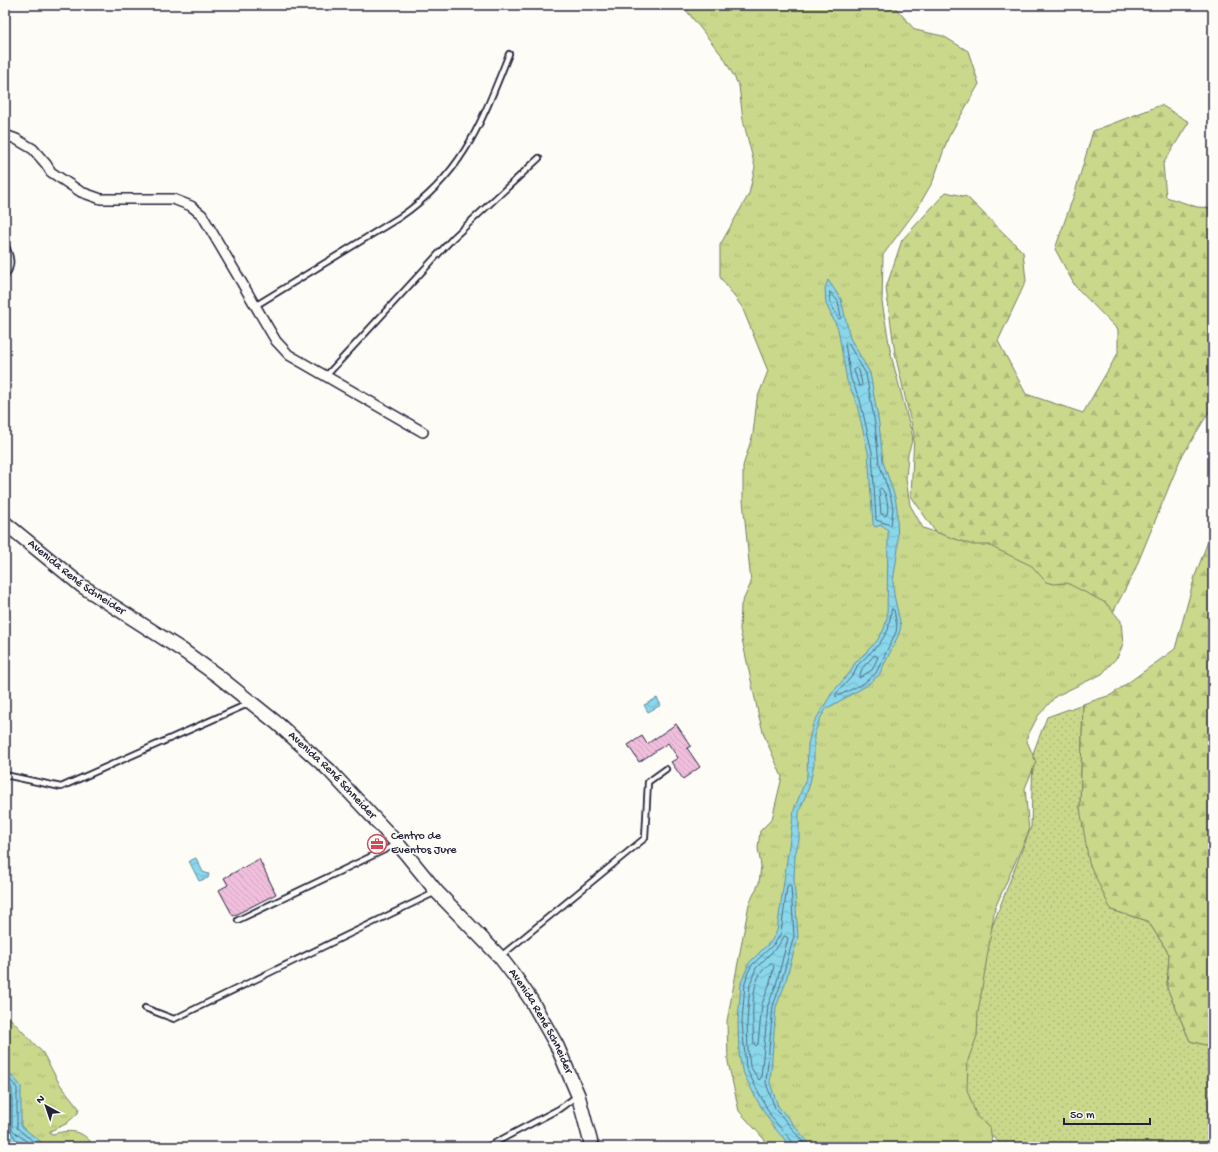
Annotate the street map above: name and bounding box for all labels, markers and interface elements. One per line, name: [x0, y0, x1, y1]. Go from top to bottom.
street label: Avenida René Schneider: [24, 537, 129, 620]
street label: Avenida René Schneider: [285, 729, 380, 824]
place label: Centro de Eventos Jure: [391, 830, 457, 858]
office icon: Centro de Eventos Jure: [366, 833, 388, 855]
street label: Avenida René Schneider: [505, 966, 576, 1078]
north arrow: [26, 1086, 66, 1126]
text: N: [34, 1093, 47, 1107]
scale bar: [1064, 1100, 1150, 1126]
text: 50 m: [1070, 1109, 1095, 1123]

